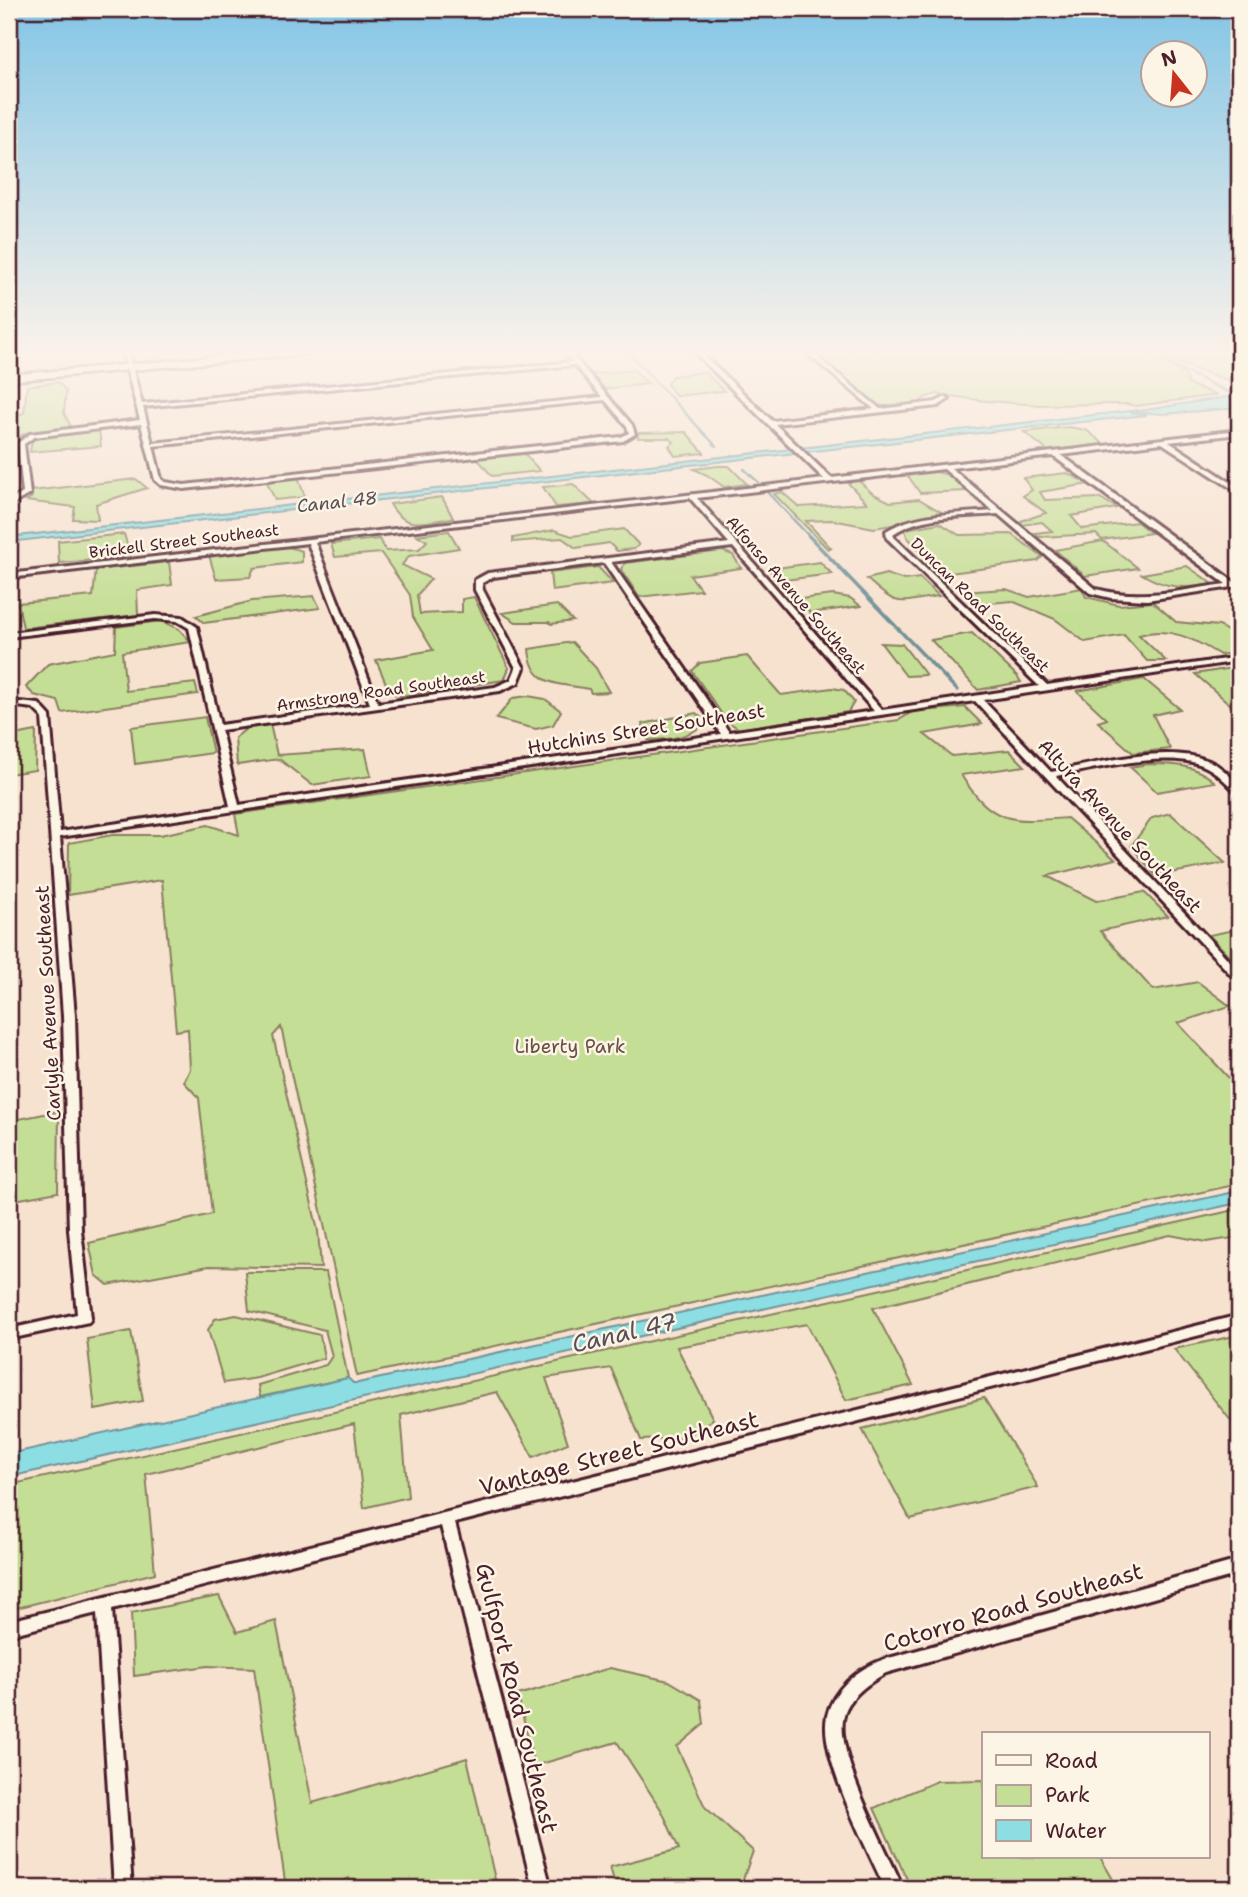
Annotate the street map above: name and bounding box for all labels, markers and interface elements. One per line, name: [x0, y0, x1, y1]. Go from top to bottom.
north arrow: [1140, 38, 1210, 108]
text: N: [1158, 44, 1180, 72]
water label: Canal 48: [296, 486, 378, 518]
street label: Alfonso Avenue Southeast: [721, 511, 871, 679]
street label: Brickell Street Southeast: [88, 519, 280, 563]
street label: Duncan Road Southeast: [906, 533, 1054, 677]
street label: Armstrong Road Southeast: [275, 666, 487, 716]
street label: Hutchins Street Southeast: [525, 698, 767, 760]
street label: Altura Avenue Southeast: [1033, 734, 1207, 918]
street label: Carlyle Avenue Southeast: [29, 885, 67, 1121]
park label: Liberty Park: [514, 1034, 626, 1059]
water label: Canal 47: [569, 1305, 679, 1361]
street label: Vantage Street Southeast: [476, 1404, 762, 1502]
street label: Cotorro Road Southeast: [880, 1556, 1146, 1658]
street label: Gulfport Road Southeast: [469, 1560, 565, 1836]
legend: [982, 1732, 1210, 1858]
text: Road: [1045, 1747, 1098, 1775]
text: Park: [1045, 1781, 1090, 1809]
text: Water: [1045, 1817, 1107, 1845]

